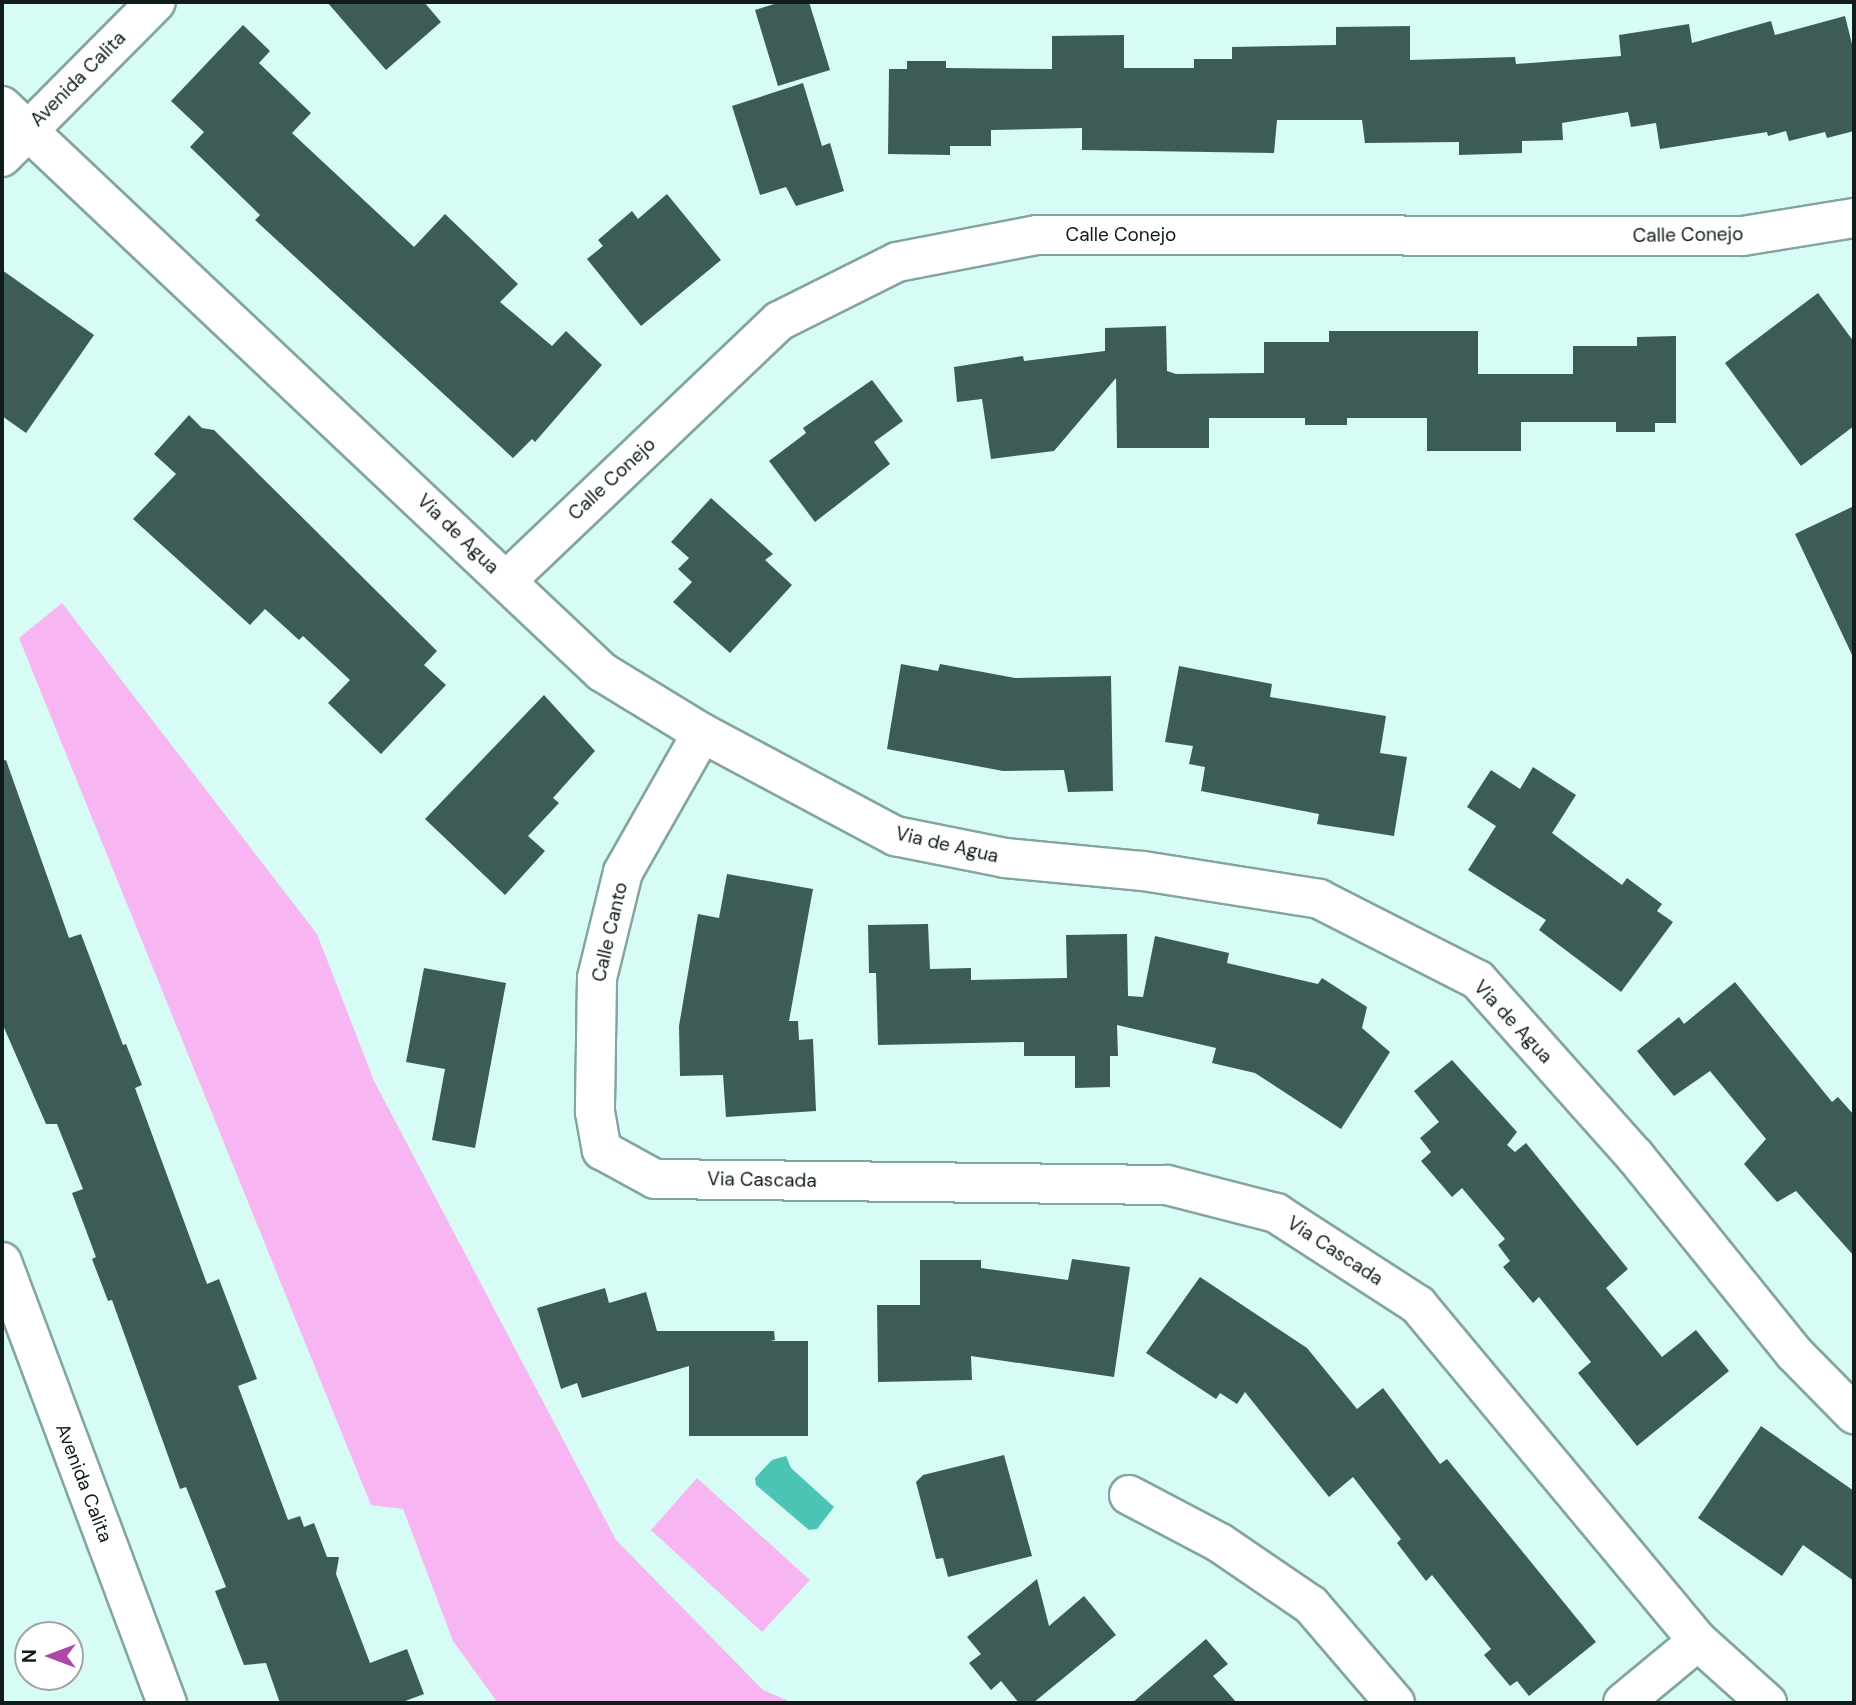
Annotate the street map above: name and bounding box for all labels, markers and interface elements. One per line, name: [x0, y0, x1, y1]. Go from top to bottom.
street label: Avenida Calita: [26, 27, 130, 131]
street label: Calle Conejo: [1632, 223, 1744, 247]
street label: Calle Conejo: [1066, 224, 1176, 246]
street label: Calle Conejo: [564, 433, 660, 525]
street label: Via de Agua: [412, 489, 504, 579]
street label: Via de Agua: [893, 822, 1001, 868]
street label: Calle Canto: [587, 880, 633, 984]
street label: Via de Agua: [1469, 976, 1557, 1068]
street label: Via Cascada: [707, 1168, 817, 1192]
street label: Via Cascada: [1283, 1212, 1387, 1290]
street label: Avenida Calita: [51, 1420, 117, 1546]
north arrow: [14, 1621, 84, 1691]
text: N: [17, 1649, 42, 1663]

